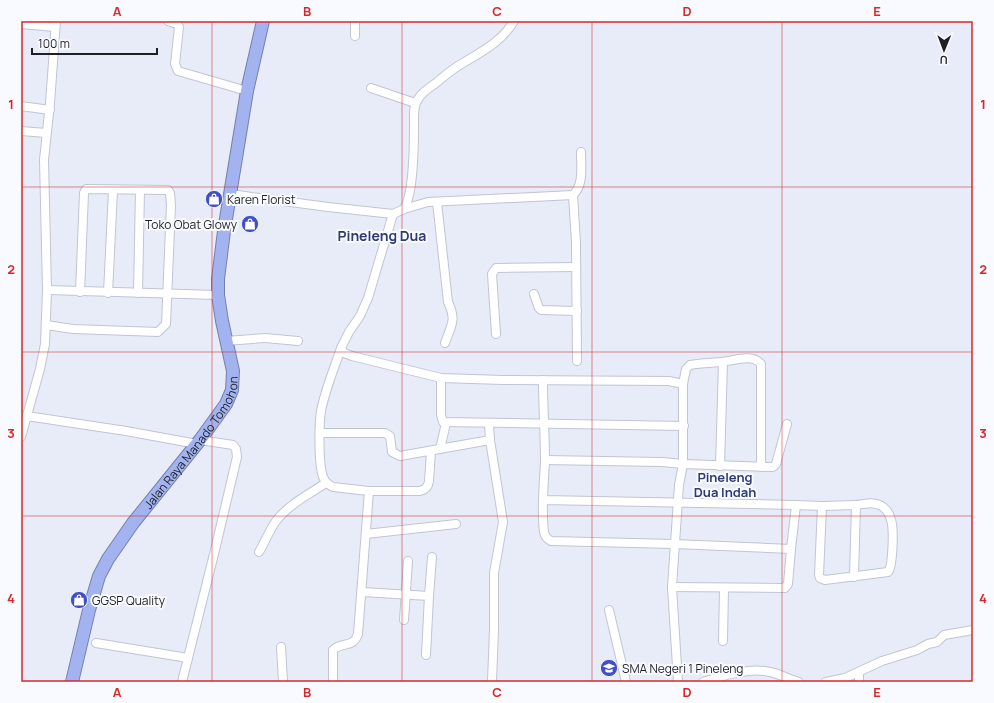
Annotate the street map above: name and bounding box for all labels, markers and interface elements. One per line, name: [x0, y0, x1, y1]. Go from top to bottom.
text: A: [113, 2, 122, 20]
text: B: [303, 2, 311, 20]
text: C: [492, 2, 502, 20]
text: D: [682, 2, 692, 20]
text: E: [873, 2, 881, 20]
scale bar: [32, 30, 157, 56]
north arrow: [924, 30, 964, 70]
text: 100 m: [38, 35, 70, 52]
text: U: [940, 53, 948, 68]
text: 1: [8, 95, 14, 113]
text: 1: [980, 95, 986, 113]
shop icon: Karen Florist: [204, 189, 224, 209]
place label: Karen Florist: [227, 191, 296, 208]
shop icon: Toko Obat Glowy: [240, 214, 260, 234]
place label: Toko Obat Glowy: [145, 216, 238, 233]
district label: Pineleng Dua: [338, 226, 426, 245]
text: 2: [7, 260, 15, 278]
text: 2: [979, 260, 987, 278]
street label: Jalan Raya Manado Tomohon: [139, 376, 241, 512]
text: 3: [7, 424, 15, 442]
text: 3: [979, 424, 987, 442]
district label: Pineleng Dua Indah: [694, 468, 756, 501]
text: 4: [7, 589, 15, 607]
text: 4: [979, 589, 987, 607]
shop icon: GGSP Quality: [69, 590, 89, 610]
place label: GGSP Quality: [92, 592, 166, 609]
school or university icon: SMA Negeri 1 Pineleng: [599, 658, 619, 678]
place label: SMA Negeri 1 Pineleng: [622, 660, 743, 677]
text: A: [113, 683, 122, 701]
text: B: [303, 683, 311, 701]
text: C: [492, 683, 502, 701]
text: D: [682, 683, 692, 701]
text: E: [873, 683, 881, 701]

